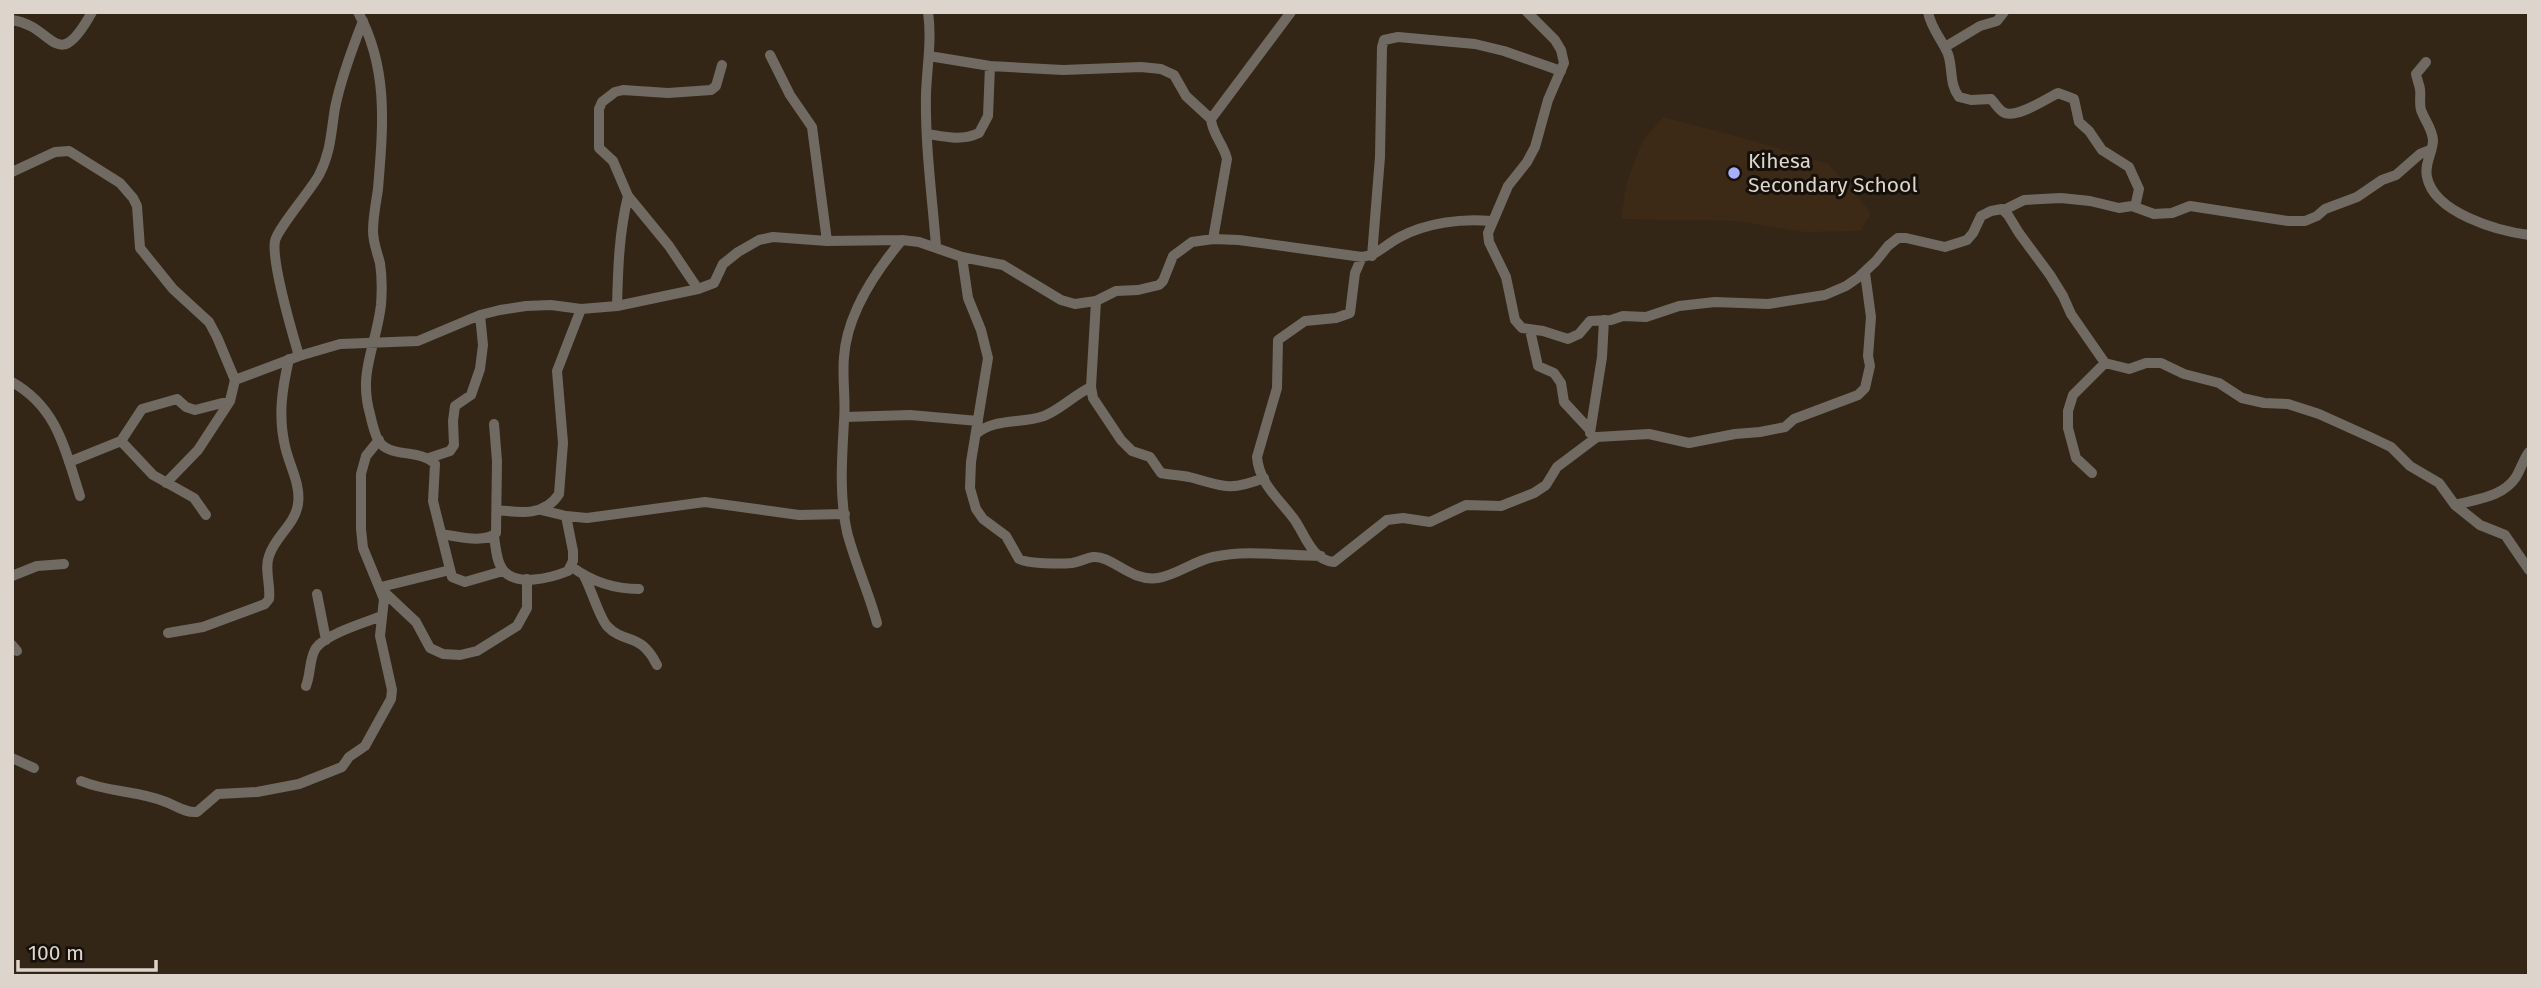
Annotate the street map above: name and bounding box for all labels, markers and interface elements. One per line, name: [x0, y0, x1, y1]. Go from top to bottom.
place label: Kihesa Secondary School: [1748, 148, 1918, 198]
marker: Kihesa Secondary School: [1726, 165, 1742, 181]
scale bar: [18, 928, 156, 972]
text: 100 m: [28, 940, 84, 966]

